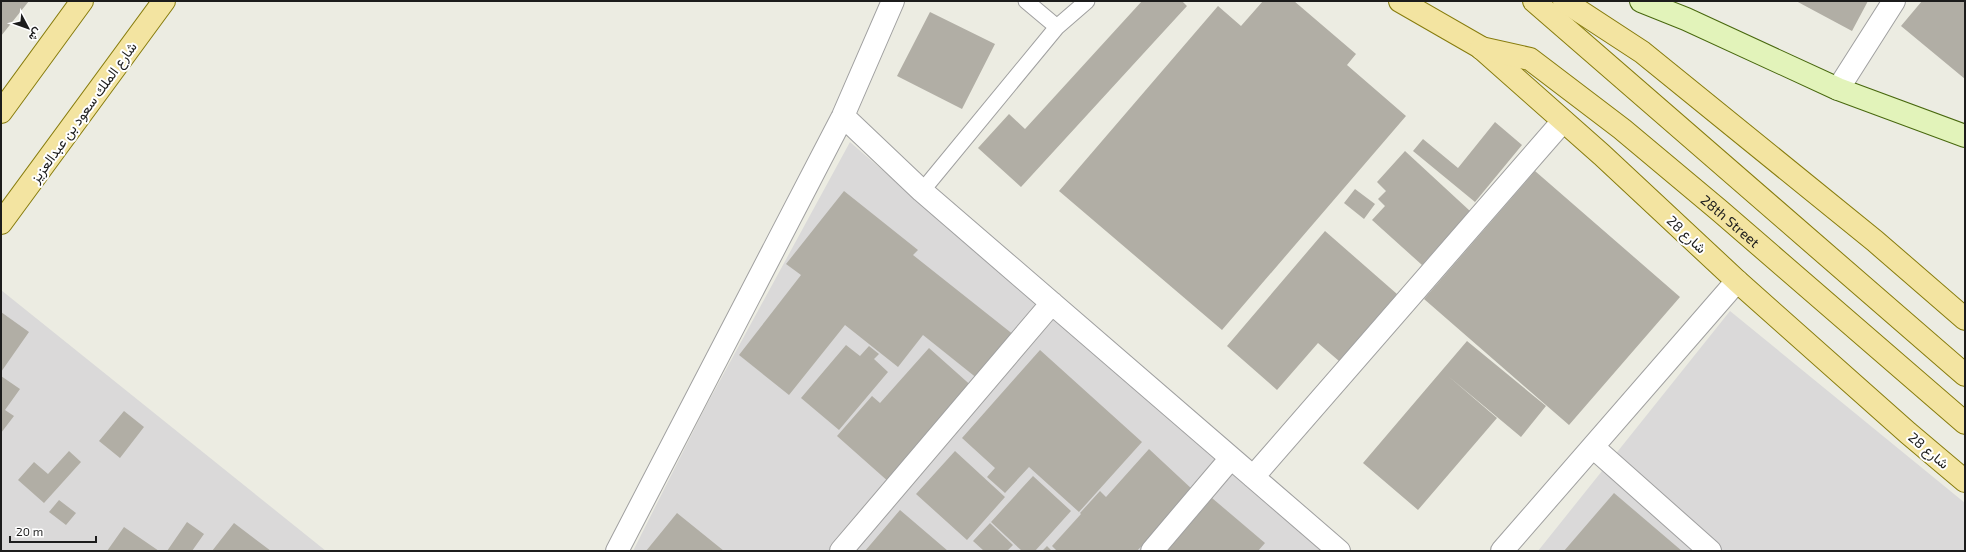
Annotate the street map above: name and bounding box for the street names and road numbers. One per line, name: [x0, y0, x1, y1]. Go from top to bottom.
street label: شارع الملك سعود بن عبدالعزيز: [26, 38, 142, 188]
street label: 28th Street: [1698, 191, 1764, 250]
street label: شارع 28: [1662, 212, 1710, 259]
street label: شارع 28: [1903, 428, 1953, 474]

